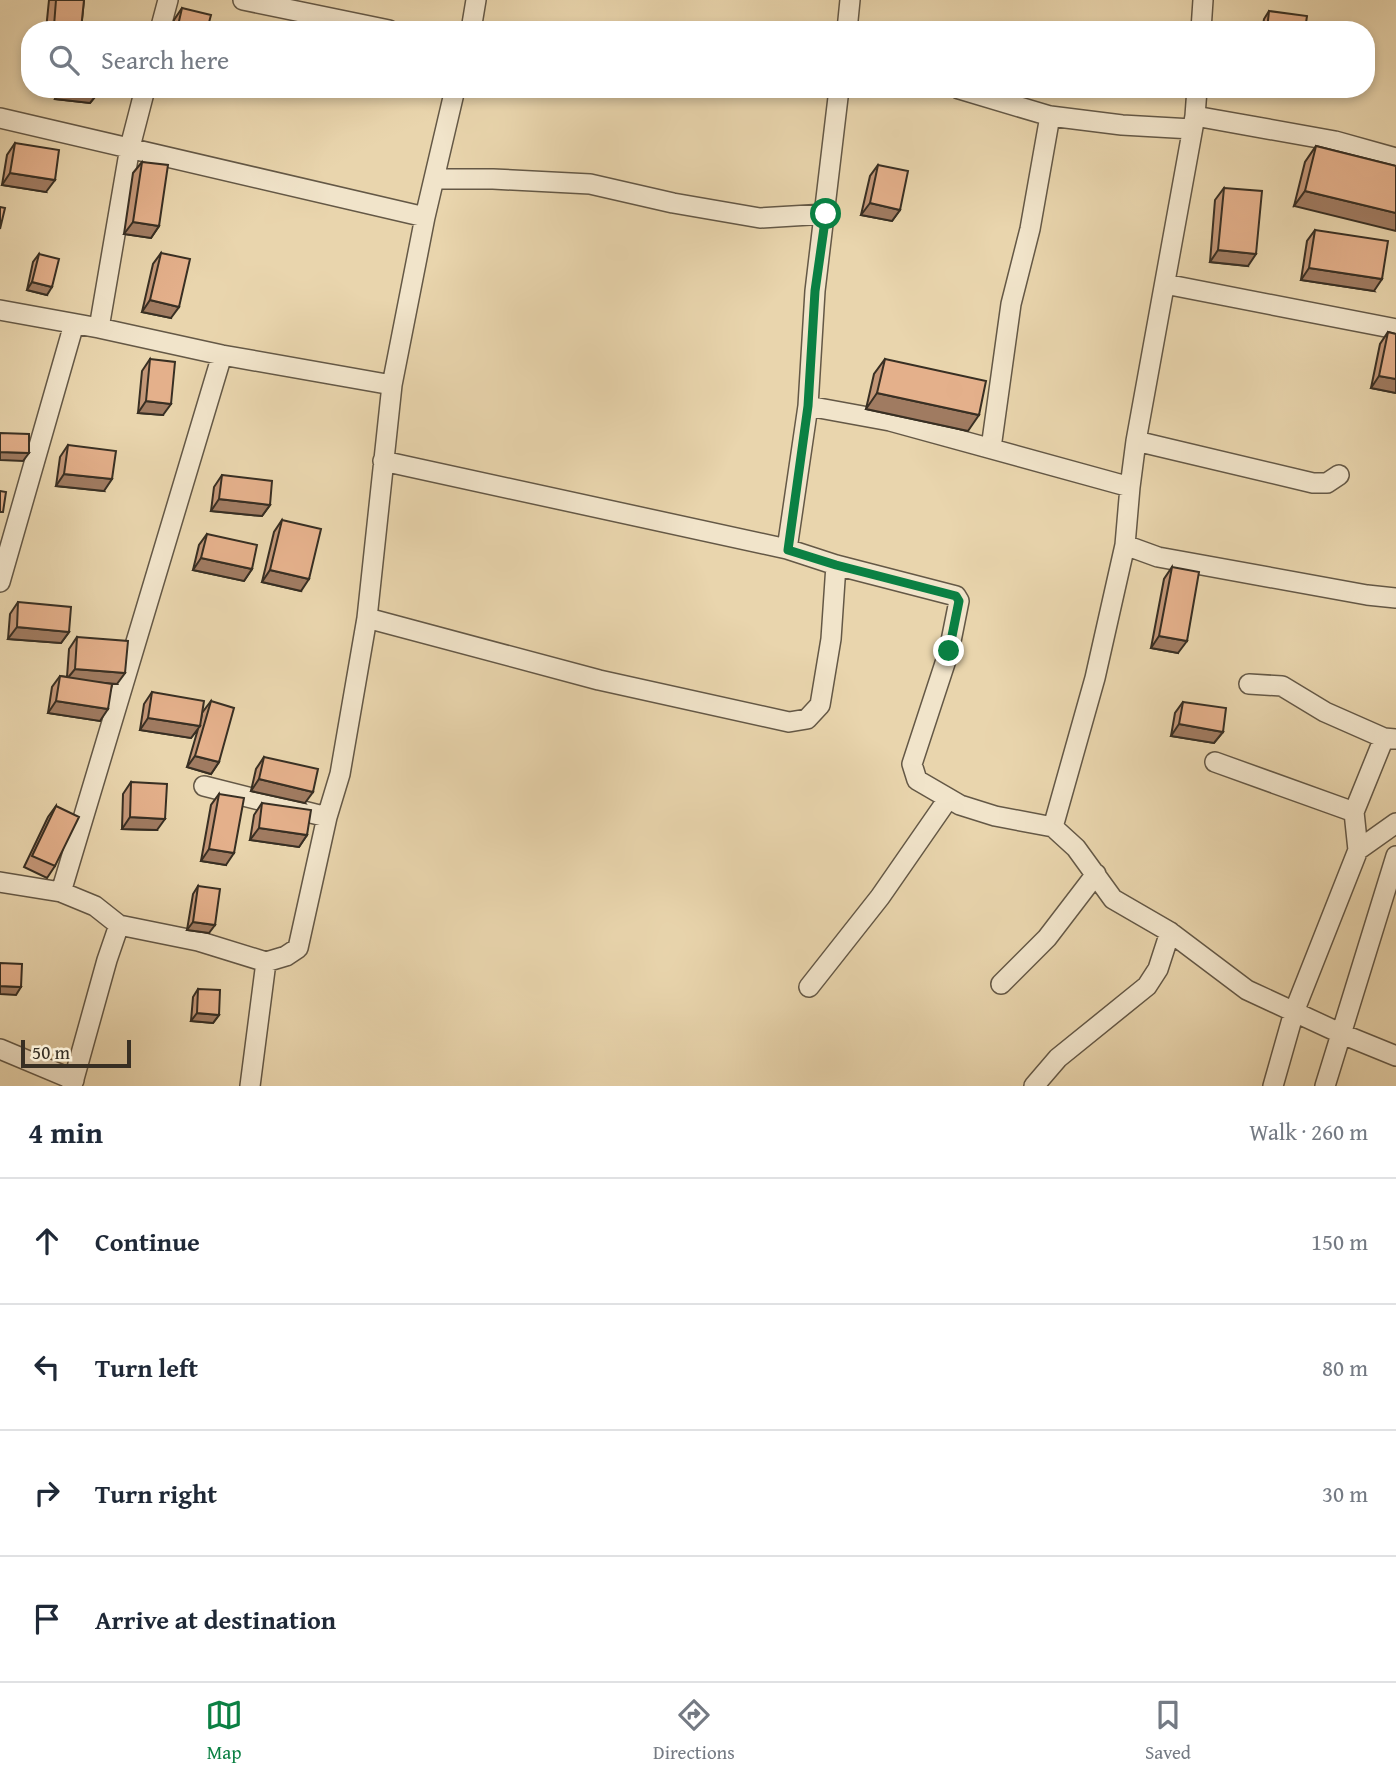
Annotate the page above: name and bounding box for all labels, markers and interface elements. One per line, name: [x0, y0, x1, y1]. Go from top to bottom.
search box: [21, 21, 1375, 98]
text: Search here: [101, 40, 229, 79]
icon: search: [45, 41, 83, 79]
route start: [810, 198, 841, 229]
route end: [933, 635, 964, 666]
scale bar: [21, 1037, 131, 1069]
text: 50 m: [32, 1038, 70, 1066]
text: 4 min: [28, 1110, 103, 1154]
text: Walk · 260 m: [1249, 1115, 1368, 1148]
icon: ahead: [28, 1222, 66, 1260]
text: Continue: [95, 1222, 200, 1261]
text: 150 m: [1311, 1225, 1368, 1258]
icon: left: [28, 1348, 66, 1386]
text: Turn left: [95, 1348, 198, 1387]
text: 80 m: [1322, 1351, 1368, 1384]
icon: right: [28, 1474, 66, 1512]
text: Turn right: [95, 1474, 217, 1513]
text: 30 m: [1322, 1477, 1368, 1510]
icon: arrive: [28, 1600, 66, 1638]
text: Arrive at destination: [95, 1600, 336, 1639]
tab: Map: [205, 1696, 243, 1766]
tab: Directions: [653, 1696, 735, 1766]
tab: Saved: [1145, 1696, 1191, 1766]

